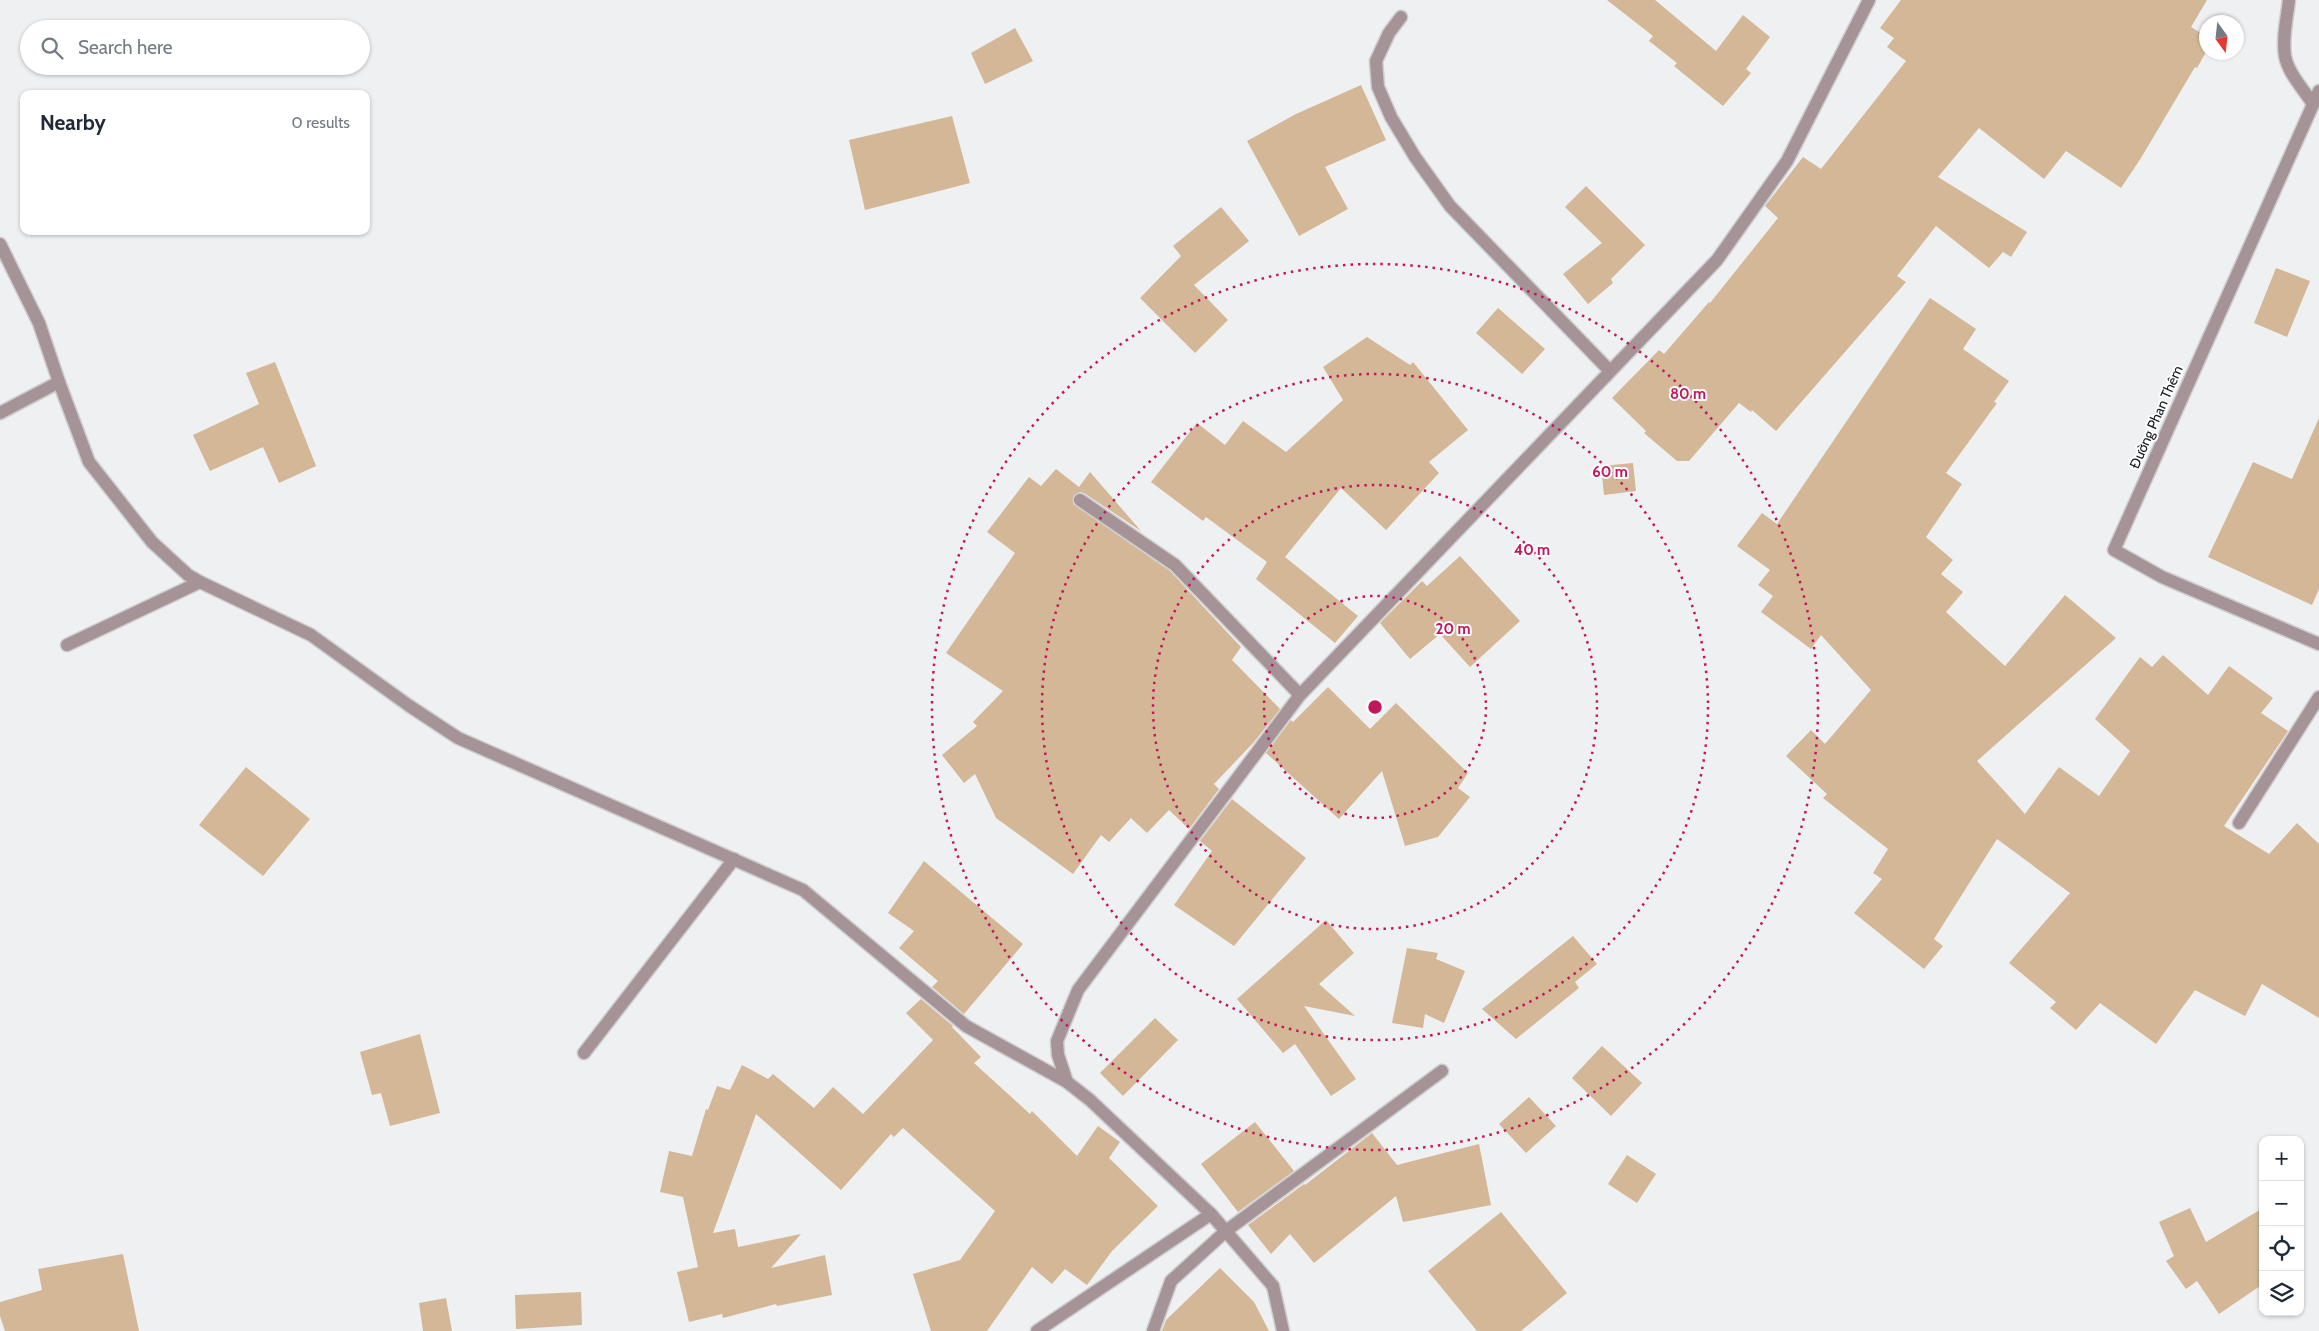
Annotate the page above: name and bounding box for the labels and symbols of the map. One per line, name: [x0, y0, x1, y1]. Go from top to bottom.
north arrow: [2199, 15, 2244, 60]
street label: Đường Phan Thêm: [2125, 363, 2187, 471]
text: 80 m: [1670, 385, 1706, 403]
text: 60 m: [1592, 463, 1628, 481]
text: 40 m: [1514, 541, 1550, 559]
text: 20 m: [1436, 620, 1470, 638]
centre of rings: [1366, 698, 1384, 716]

